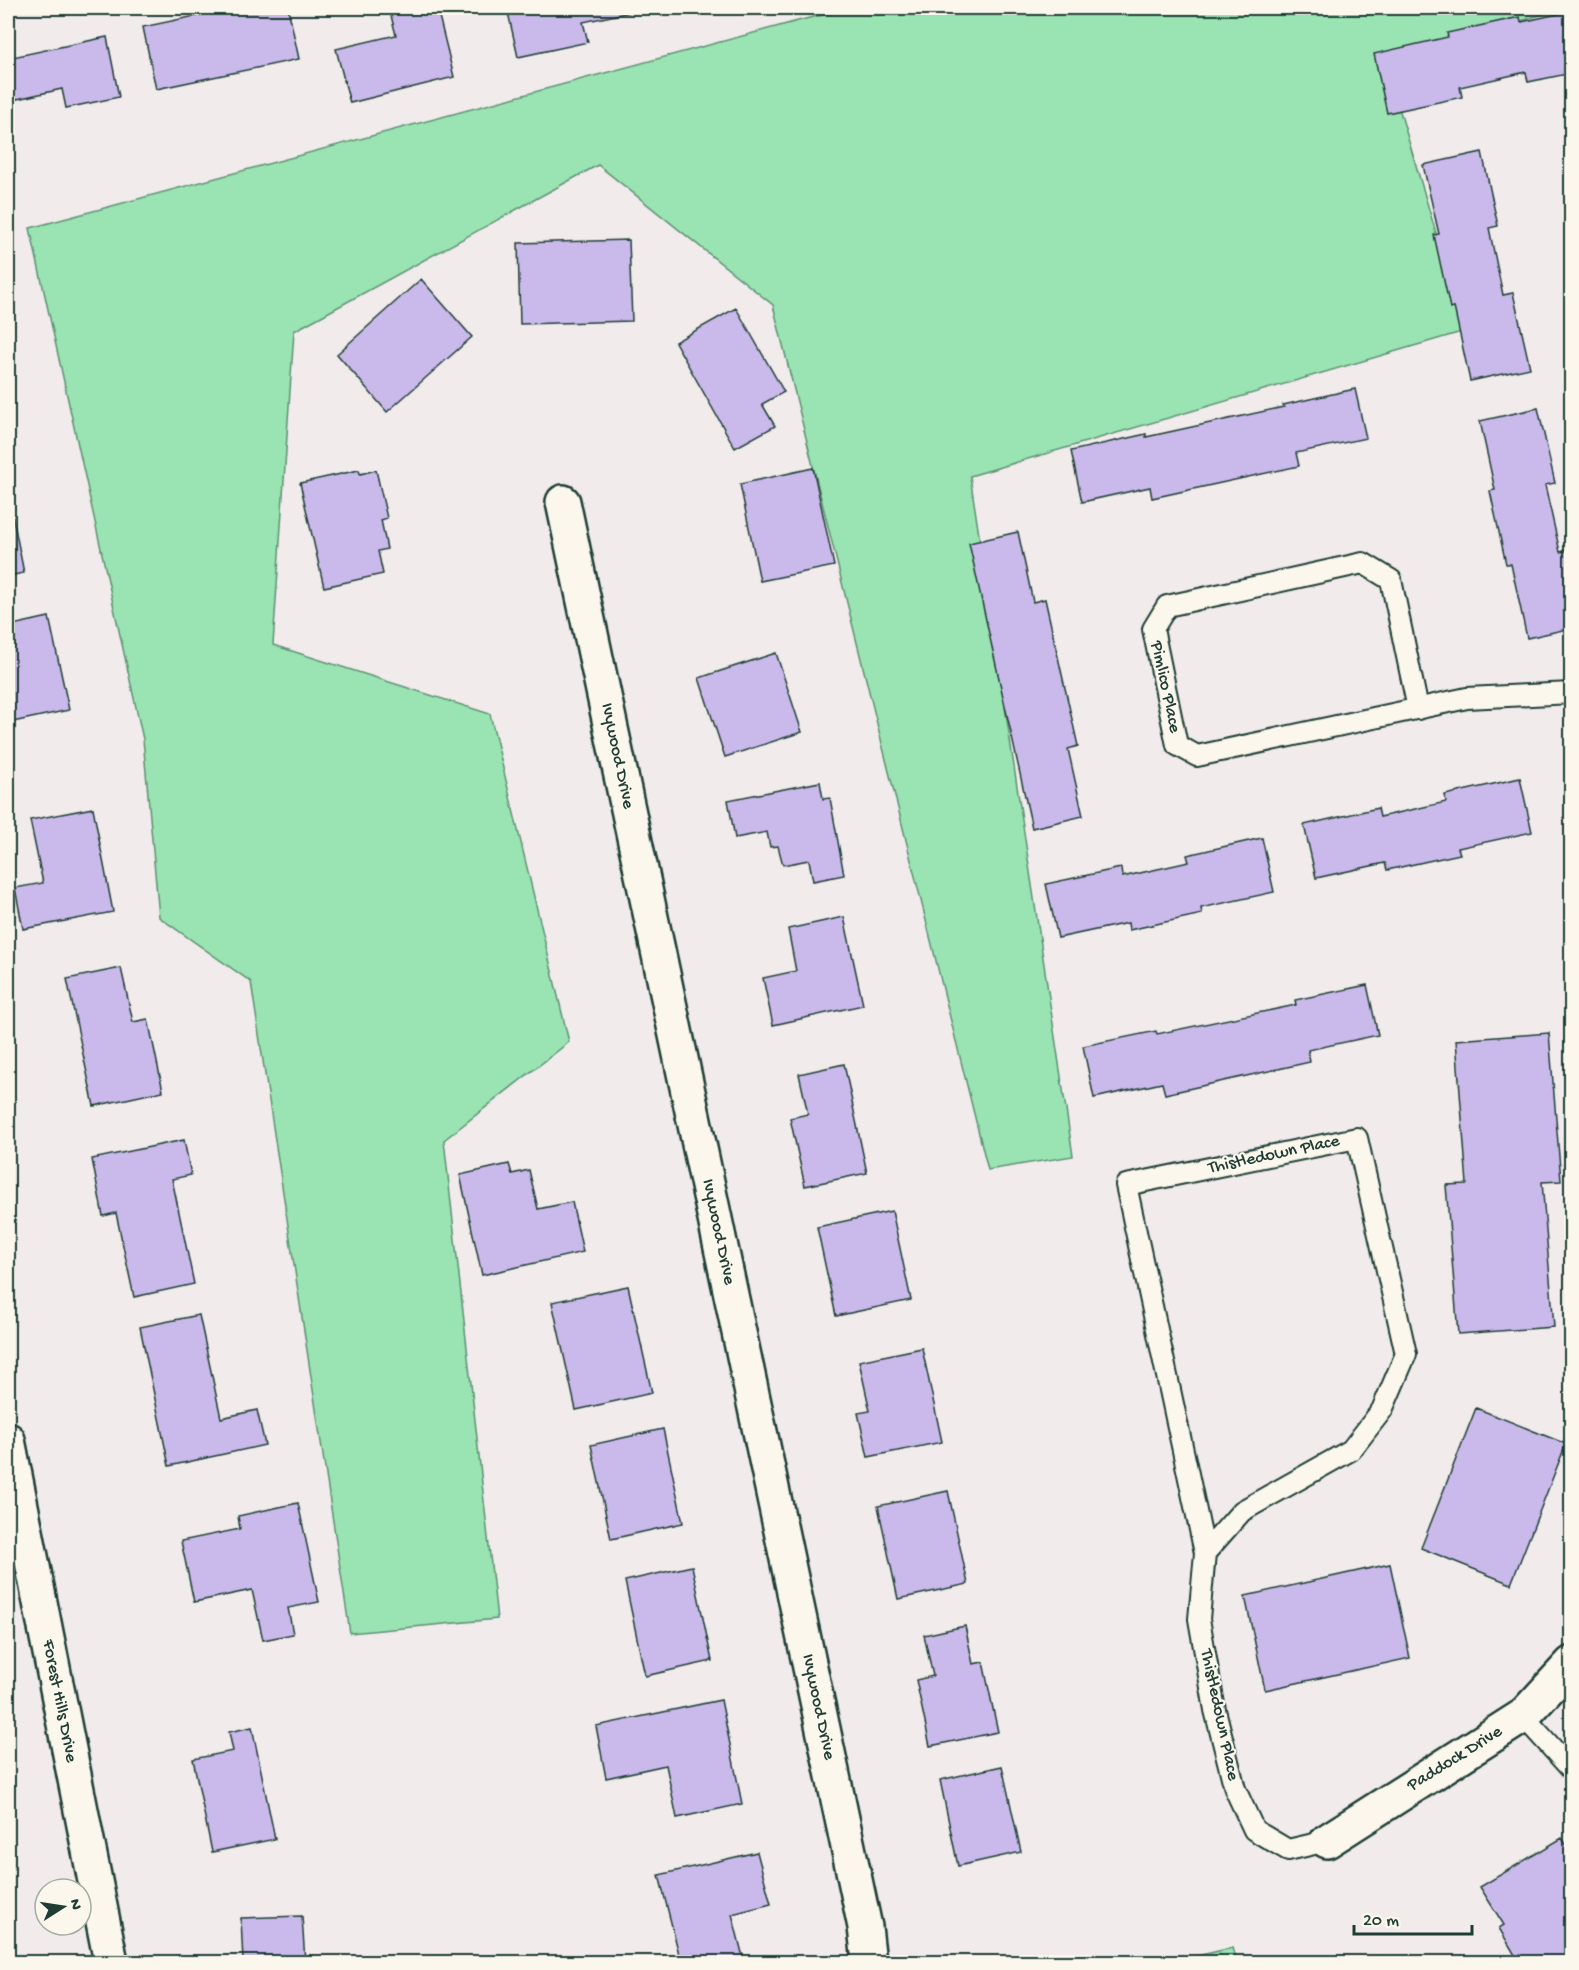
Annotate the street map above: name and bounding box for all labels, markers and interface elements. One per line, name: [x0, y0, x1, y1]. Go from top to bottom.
street label: Pimlico Place: [1145, 638, 1185, 736]
street label: Ivywood Drive: [596, 701, 639, 812]
street label: Thistledown Place: [1205, 1131, 1342, 1179]
street label: Ivywood Drive: [697, 1177, 740, 1288]
street label: Forest Hills Drive: [37, 1637, 81, 1765]
street label: Thistledown Place: [1195, 1646, 1243, 1783]
street label: Ivywood Drive: [797, 1652, 840, 1763]
street label: Paddock Drive: [1403, 1721, 1507, 1797]
north arrow: [33, 1877, 93, 1937]
text: N: [64, 1898, 85, 1912]
scale bar: [1354, 1898, 1472, 1936]
text: 20 m: [1363, 1911, 1399, 1932]

